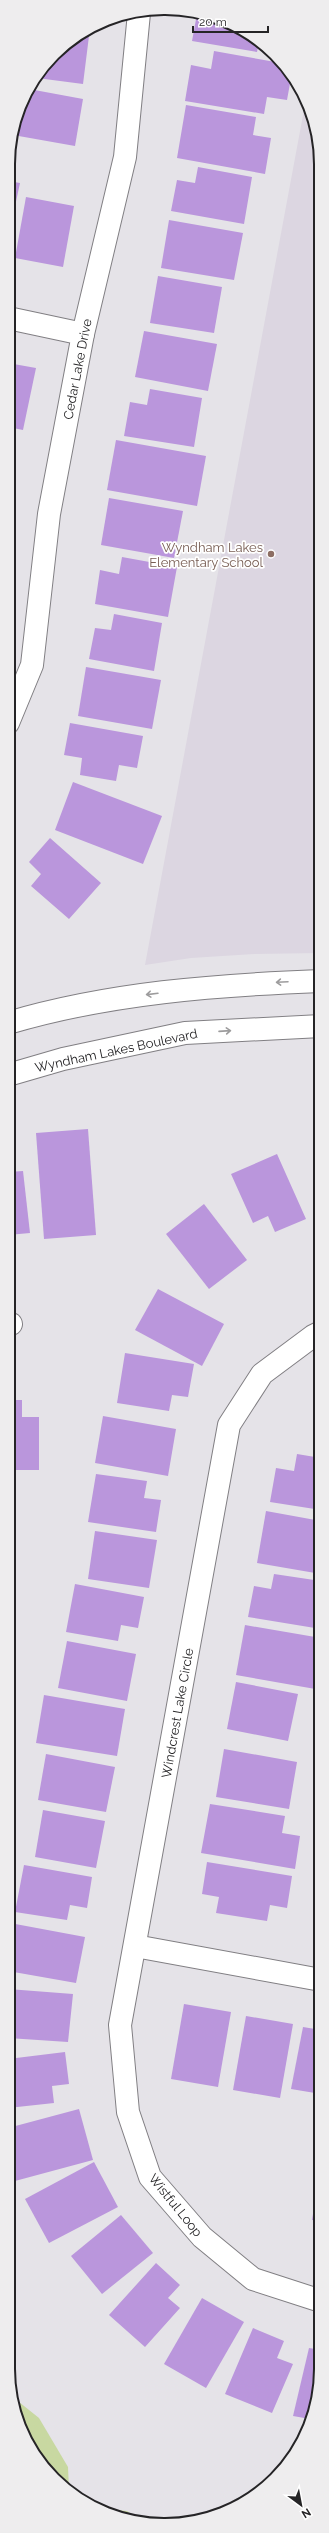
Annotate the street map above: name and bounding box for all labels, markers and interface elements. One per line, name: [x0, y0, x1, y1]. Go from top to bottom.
scale bar: [193, 8, 268, 34]
text: 20 m: [199, 15, 227, 29]
street label: Cedar Lake Drive: [60, 317, 95, 421]
place label: Wyndham Lakes Elementary School: [149, 540, 263, 570]
marker: Wyndham Lakes Elementary School: [266, 549, 276, 559]
one-way arrow: [276, 979, 289, 986]
one-way arrow: [146, 990, 159, 998]
street label: Wyndham Lakes Boulevard: [33, 1026, 199, 1075]
one-way arrow: [218, 1027, 231, 1034]
street label: Windcrest Lake Circle: [159, 1647, 196, 1779]
street label: Wistful Loop: [146, 2171, 206, 2240]
north arrow: [281, 2485, 321, 2525]
text: N: [299, 2505, 313, 2521]

